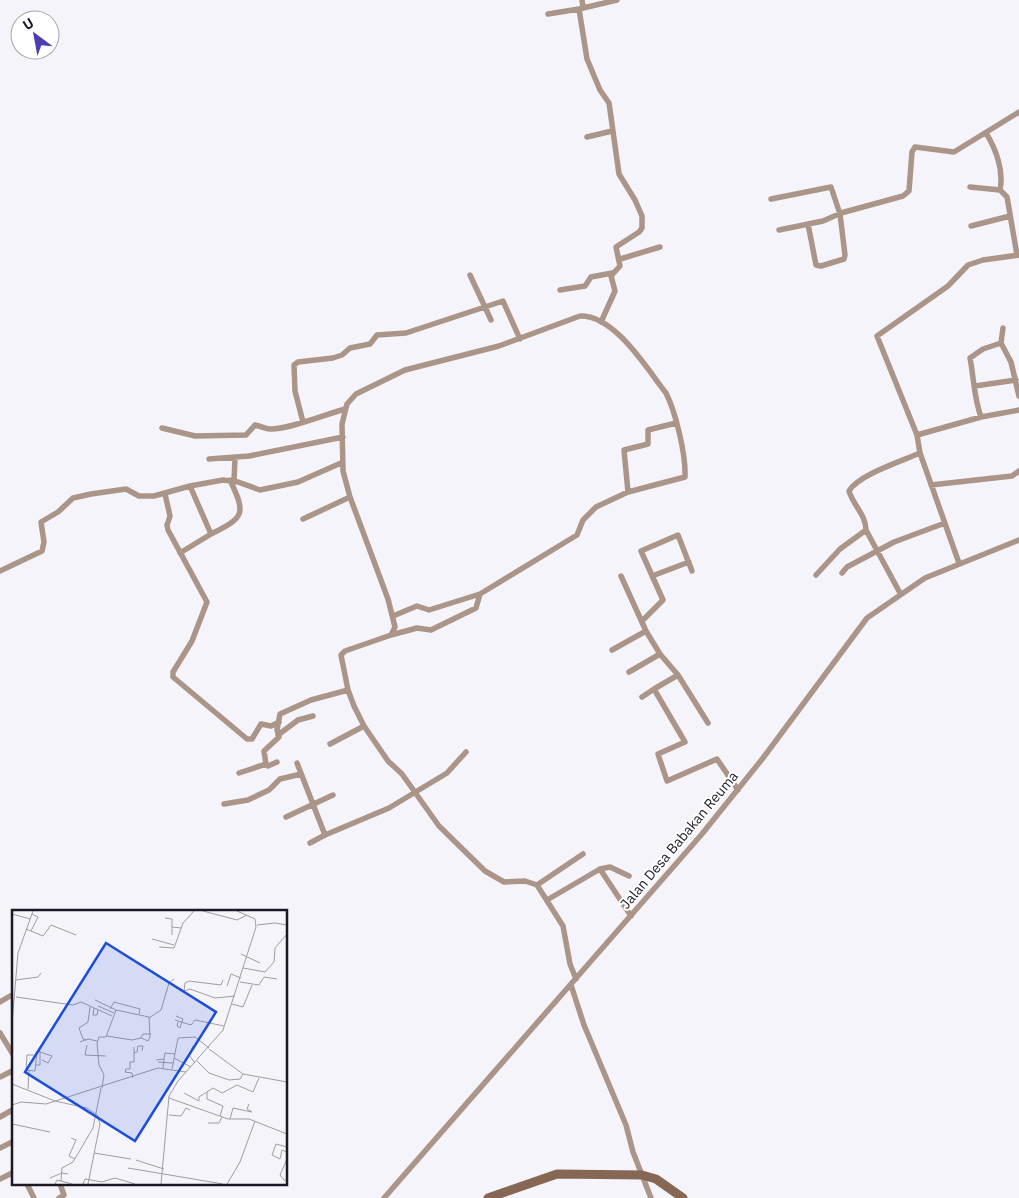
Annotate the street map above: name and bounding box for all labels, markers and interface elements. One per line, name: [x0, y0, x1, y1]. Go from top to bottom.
north arrow: [10, 10, 60, 60]
text: U: [19, 14, 37, 34]
street label: Jalan Desa Babakan Reuma: [616, 767, 742, 913]
inset map: [12, 910, 288, 1186]

